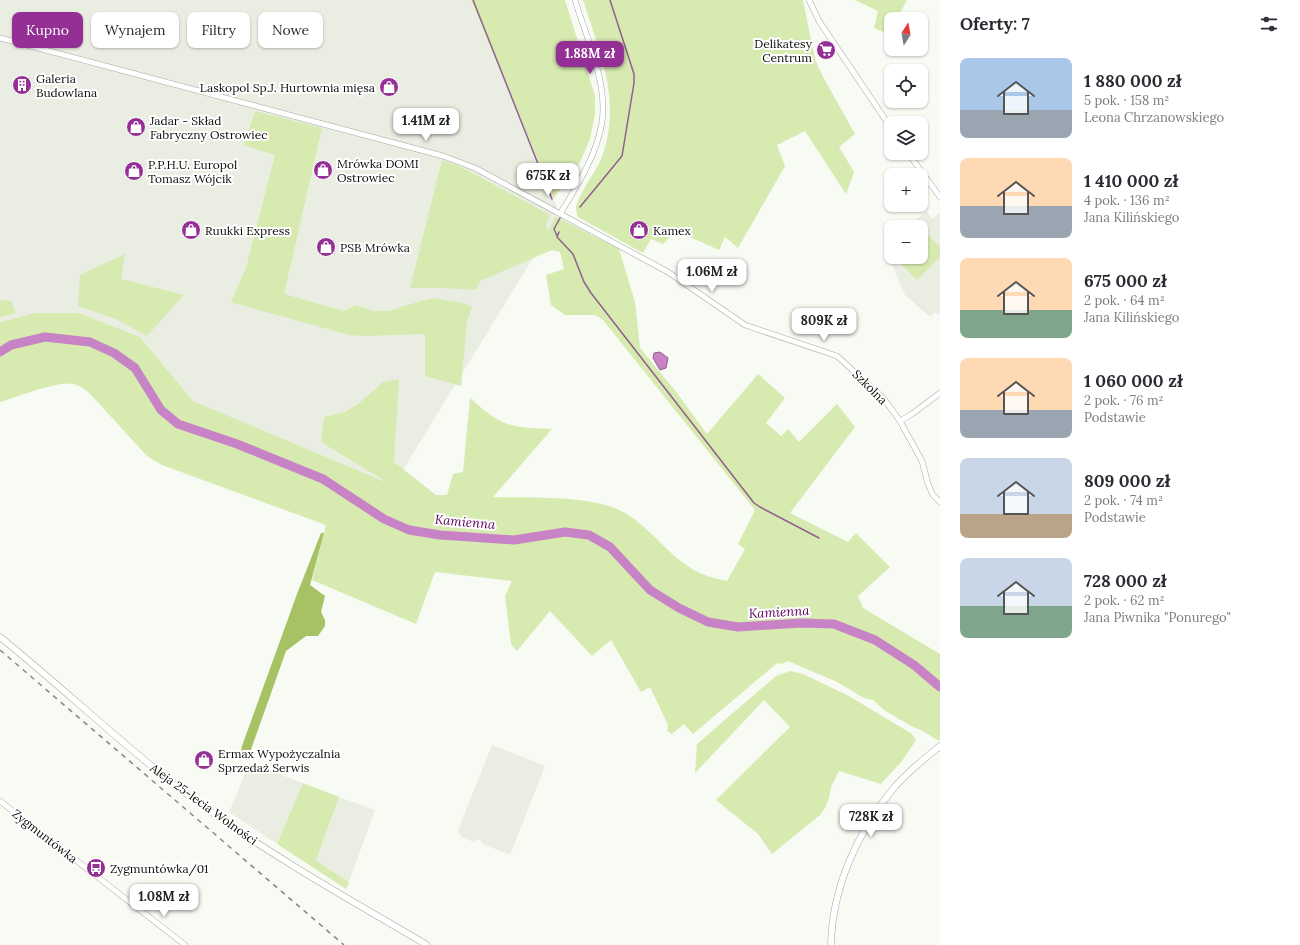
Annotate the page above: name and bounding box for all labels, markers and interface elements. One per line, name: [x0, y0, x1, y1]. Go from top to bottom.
chip: Kupno: [12, 12, 83, 48]
chip: Wynajem: [91, 12, 179, 48]
chip: Filtry: [187, 12, 250, 48]
chip: Nowe: [258, 12, 323, 48]
north arrow: [884, 12, 928, 56]
map controls: [884, 12, 928, 264]
text: Oferty: 7: [960, 13, 1030, 35]
icon: filters: [1258, 13, 1280, 35]
place label: Delikatesy Centrum: [754, 36, 813, 65]
supermarket icon: Delikatesy Centrum: [815, 39, 837, 61]
pin: 1.88M zł: [549, 41, 631, 75]
text: 1.88M zł: [565, 45, 615, 62]
button: locate: [884, 64, 928, 108]
text: 1 880 000 zł: [1084, 70, 1181, 92]
place label: Galeria Budowlana: [36, 71, 97, 100]
building icon: Galeria Budowlana: [11, 74, 33, 96]
icon: home: [992, 74, 1040, 122]
shop icon: Laskopol Sp.J. Hurtownia mięsa: [378, 76, 400, 98]
place label: Laskopol Sp.J. Hurtownia mięsa: [200, 80, 375, 95]
text: 5 pok. · 158 m²: [1084, 92, 1169, 109]
pin: 1.41M zł: [385, 108, 467, 142]
text: Leona Chrzanowskiego: [1084, 109, 1224, 126]
text: 1.41M zł: [402, 112, 450, 129]
place label: Jadar - Skład Fabryczny Ostrowiec: [149, 113, 268, 142]
shop icon: Jadar - Skład Fabryczny Ostrowiec: [125, 116, 147, 138]
button: layers: [884, 116, 928, 160]
place label: Mrówka DOMI Ostrowiec: [337, 156, 419, 185]
place label: P.P.H.U. Europol Tomasz Wójcik: [148, 157, 237, 186]
shop icon: Mrówka DOMI Ostrowiec: [312, 159, 334, 181]
shop icon: P.P.H.U. Europol Tomasz Wójcik: [123, 160, 145, 182]
pin: 675K zł: [511, 163, 585, 197]
text: 675K zł: [526, 167, 570, 184]
button: +: [884, 168, 928, 212]
text: 1 410 000 zł: [1084, 170, 1178, 192]
icon: home: [992, 174, 1040, 222]
text: 4 pok. · 136 m²: [1084, 192, 1170, 209]
text: Jana Kilińskiego: [1084, 209, 1179, 226]
shop icon: Ruukki Express: [180, 219, 202, 241]
shop icon: Kamex: [628, 219, 650, 241]
button: −: [884, 220, 928, 264]
place label: Ruukki Express: [205, 223, 290, 238]
place label: Kamex: [653, 223, 692, 238]
shop icon: PSB Mrówka: [315, 236, 337, 258]
place label: PSB Mrówka: [340, 240, 410, 255]
pin: 1.06M zł: [671, 259, 753, 293]
text: 1.06M zł: [687, 263, 737, 280]
text: 675 000 zł: [1084, 270, 1167, 292]
icon: home: [992, 274, 1040, 322]
text: 2 pok. · 64 m²: [1084, 292, 1165, 309]
pin: 809K zł: [787, 308, 861, 342]
text: Jana Kilińskiego: [1084, 309, 1179, 326]
text: 809K zł: [801, 312, 847, 329]
street label: Szkolna: [849, 366, 891, 408]
text: 1 060 000 zł: [1084, 370, 1183, 392]
icon: home: [992, 374, 1040, 422]
text: 2 pok. · 76 m²: [1084, 392, 1164, 409]
text: Podstawie: [1084, 409, 1146, 426]
text: 809 000 zł: [1084, 470, 1170, 492]
icon: home: [992, 474, 1040, 522]
text: 2 pok. · 74 m²: [1084, 492, 1163, 509]
text: Podstawie: [1084, 509, 1146, 526]
water label: Kamienna: [434, 511, 497, 533]
text: 728 000 zł: [1084, 570, 1167, 592]
icon: home: [992, 574, 1040, 622]
text: 2 pok. · 62 m²: [1084, 592, 1165, 609]
water label: Kamienna: [748, 602, 811, 622]
text: Jana Piwnika "Ponurego": [1084, 609, 1231, 626]
place label: Ermax Wypożyczalnia Sprzedaż Serwis: [218, 746, 340, 775]
shop icon: Ermax Wypożyczalnia Sprzedaż Serwis: [193, 749, 215, 771]
street label: Aleja 25-lecia Wolności: [147, 759, 261, 848]
pin: 728K zł: [834, 804, 908, 838]
street label: Zygmuntówka: [9, 806, 81, 866]
text: 728K zł: [849, 808, 893, 825]
bus stop icon: Zygmuntówka/01: [85, 857, 107, 879]
place label: Zygmuntówka/01: [110, 861, 208, 877]
pin: 1.08M zł: [123, 884, 205, 918]
text: 1.08M zł: [139, 888, 189, 905]

